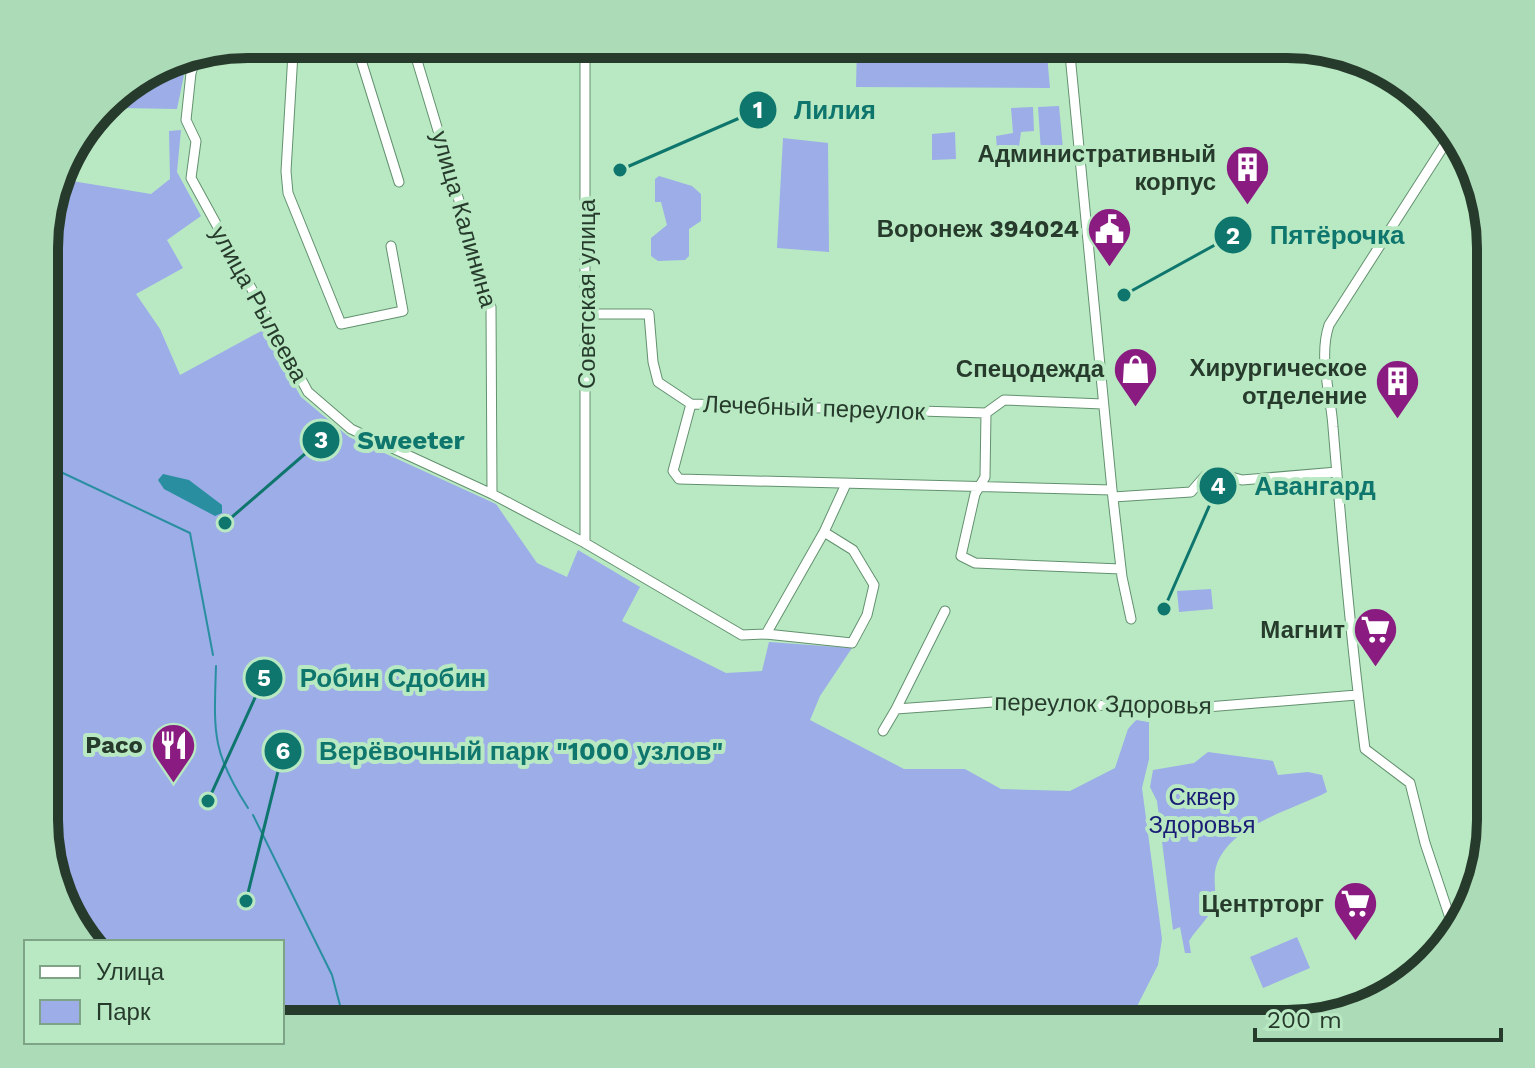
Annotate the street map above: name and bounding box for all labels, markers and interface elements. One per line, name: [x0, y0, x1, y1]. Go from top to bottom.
callout: Лилия: [738, 85, 892, 135]
text: Лилия: [794, 95, 876, 125]
text: 1: [753, 96, 763, 124]
street label: улица Калинина: [425, 128, 503, 311]
place label: Административный корпус: [978, 140, 1216, 196]
building icon: Административный корпус: [1223, 144, 1271, 207]
street label: Советская улица: [573, 198, 601, 389]
public building icon: Воронеж 394024: [1086, 205, 1134, 268]
callout: Пятёрочка: [1213, 210, 1420, 260]
place label: Воронеж 394024: [877, 215, 1079, 243]
text: Пятёрочка: [1270, 220, 1405, 250]
street label: улица Рылеева: [205, 221, 314, 387]
text: 2: [1226, 222, 1240, 250]
shop icon: Спецодежда: [1111, 345, 1159, 408]
place label: Хирургическое отделение: [1189, 354, 1367, 410]
place label: Спецодежда: [956, 355, 1105, 383]
building icon: Хирургическое отделение: [1374, 358, 1422, 421]
street label: Лечебный переулок: [703, 390, 926, 426]
callout: Sweeter: [301, 415, 481, 465]
text: Sweeter: [357, 425, 466, 455]
text: 3: [314, 426, 328, 454]
callout: Авангард: [1198, 461, 1392, 511]
text: Авангард: [1254, 471, 1376, 501]
text: 4: [1210, 472, 1226, 500]
supermarket icon: Магнит: [1352, 606, 1400, 669]
place label: Магнит: [1260, 616, 1345, 644]
callout: Робин Сдобин: [244, 653, 502, 703]
text: Робин Сдобин: [300, 663, 486, 693]
text: 5: [257, 664, 271, 692]
street label: переулок Здоровья: [994, 688, 1212, 720]
restaurant icon: Paco: [150, 721, 198, 784]
callout: Верёвочный парк "1000 узлов": [263, 726, 740, 776]
place label: Paco: [85, 731, 143, 759]
text: Верёвочный парк "1000 узлов": [319, 736, 723, 766]
text: 6: [276, 737, 290, 765]
park label: Сквер Здоровья: [1149, 783, 1255, 839]
supermarket icon: Центрторг: [1331, 880, 1379, 943]
place label: Центрторг: [1201, 890, 1324, 918]
legend: [24, 940, 284, 1044]
text: Улица: [96, 958, 165, 986]
scale bar: [1255, 992, 1501, 1042]
text: Парк: [96, 998, 151, 1026]
text: 200 m: [1267, 1006, 1342, 1034]

